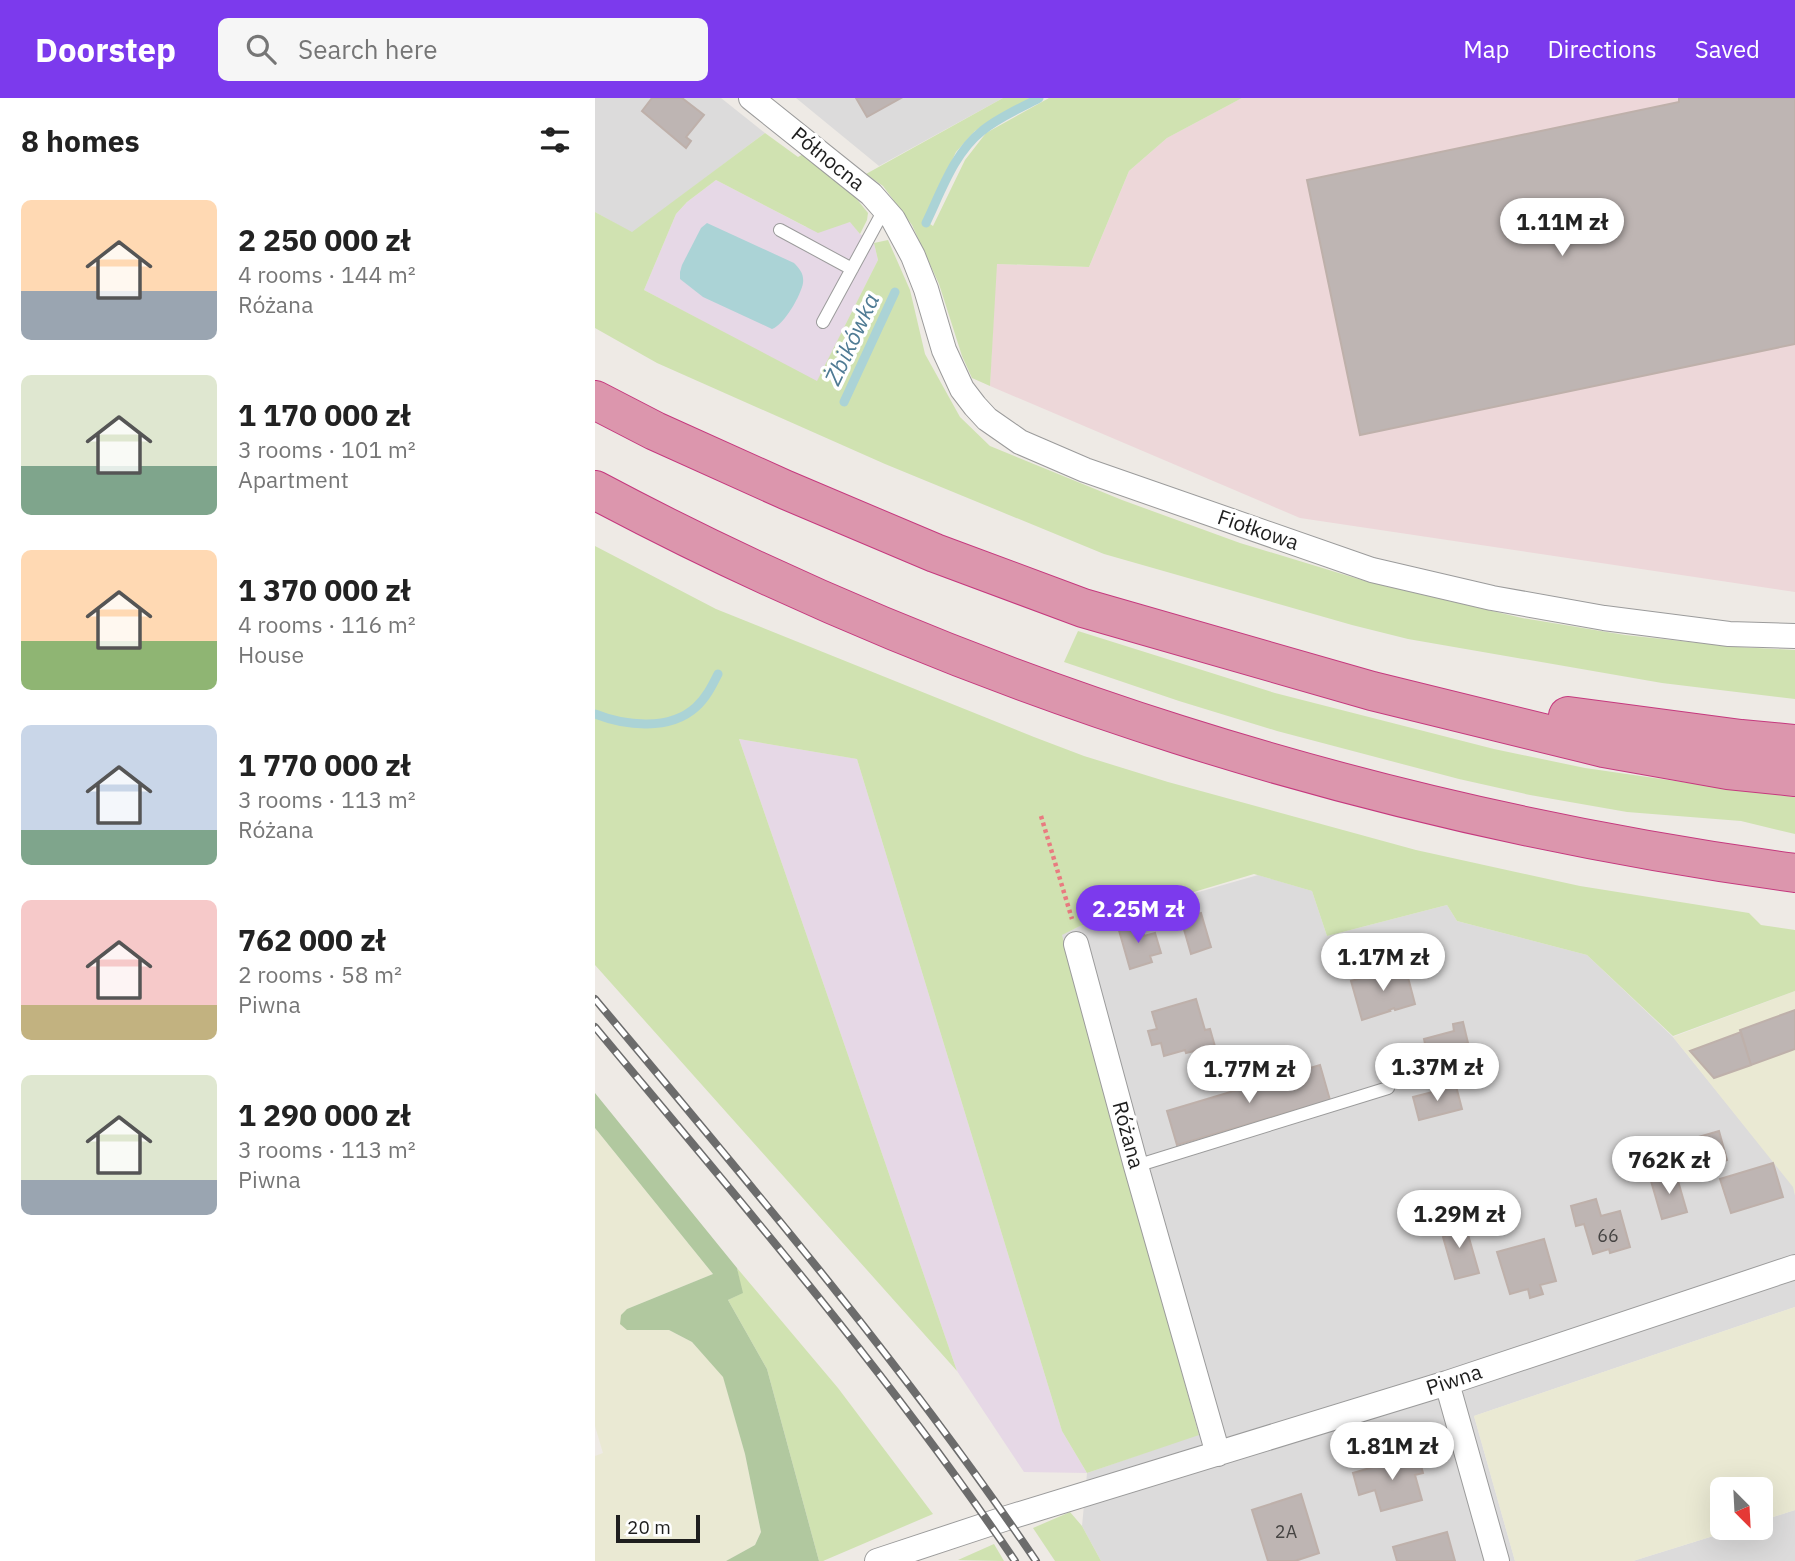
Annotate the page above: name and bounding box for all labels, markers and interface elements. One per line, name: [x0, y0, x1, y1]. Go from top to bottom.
search box: [218, 18, 708, 81]
text: Doorstep: [35, 28, 176, 71]
icon: search: [242, 30, 280, 68]
text: Search here: [298, 32, 437, 66]
text: Map: [1463, 33, 1509, 65]
text: Directions: [1547, 33, 1657, 65]
text: Saved: [1695, 33, 1760, 65]
street label: Północna: [786, 120, 871, 197]
text: 8 homes: [21, 121, 140, 160]
icon: filters: [536, 121, 574, 159]
pin: 1.11M zł: [1490, 198, 1634, 258]
text: 1.11M zł: [1516, 206, 1608, 236]
text: 2 250 000 zł: [238, 220, 410, 259]
icon: home: [77, 228, 161, 312]
text: 4 rooms · 144 m²: [238, 259, 416, 289]
water label: Żbikówka: [816, 288, 885, 390]
text: Różana: [238, 289, 313, 319]
text: 1 170 000 zł: [238, 395, 410, 434]
icon: home: [77, 403, 161, 487]
text: 3 rooms · 101 m²: [238, 434, 416, 464]
text: Apartment: [238, 464, 349, 494]
street label: Fiołkowa: [1214, 502, 1303, 556]
text: 1 370 000 zł: [238, 570, 410, 609]
icon: home: [77, 578, 161, 662]
text: 4 rooms · 116 m²: [238, 609, 416, 639]
text: House: [238, 639, 304, 669]
text: 1 770 000 zł: [238, 745, 410, 784]
icon: home: [77, 753, 161, 837]
text: 3 rooms · 113 m²: [238, 784, 416, 814]
text: Różana: [238, 814, 313, 844]
pin: 2.25M zł: [1066, 886, 1210, 945]
text: 2.25M zł: [1092, 893, 1184, 923]
text: 762 000 zł: [238, 920, 385, 959]
icon: home: [77, 928, 161, 1012]
pin: 1.17M zł: [1311, 934, 1455, 993]
text: 1.17M zł: [1337, 941, 1429, 971]
text: 2 rooms · 58 m²: [238, 959, 402, 989]
text: Piwna: [238, 989, 301, 1019]
pin: 1.37M zł: [1365, 1044, 1509, 1103]
pin: 1.77M zł: [1177, 1046, 1321, 1105]
text: 1.37M zł: [1391, 1051, 1483, 1081]
text: 1.77M zł: [1203, 1053, 1295, 1083]
text: 1 290 000 zł: [238, 1095, 410, 1134]
street label: Różana: [1107, 1098, 1151, 1172]
icon: home: [77, 1103, 161, 1187]
text: 3 rooms · 113 m²: [238, 1134, 416, 1164]
pin: 762K zł: [1604, 1136, 1734, 1196]
text: 762K zł: [1628, 1144, 1710, 1174]
text: Piwna: [238, 1164, 301, 1194]
pin: 1.29M zł: [1387, 1190, 1531, 1250]
text: 1.29M zł: [1413, 1198, 1505, 1228]
house number: 66: [1597, 1224, 1619, 1247]
street label: Piwna: [1422, 1357, 1485, 1401]
pin: 1.81M zł: [1320, 1422, 1464, 1482]
text: 1.81M zł: [1346, 1430, 1438, 1460]
north arrow: [1710, 1477, 1773, 1540]
map controls: [1710, 1477, 1773, 1540]
scale bar: [616, 1512, 700, 1544]
text: 20 m: [627, 1515, 671, 1539]
house number: 2A: [1275, 1520, 1298, 1543]

